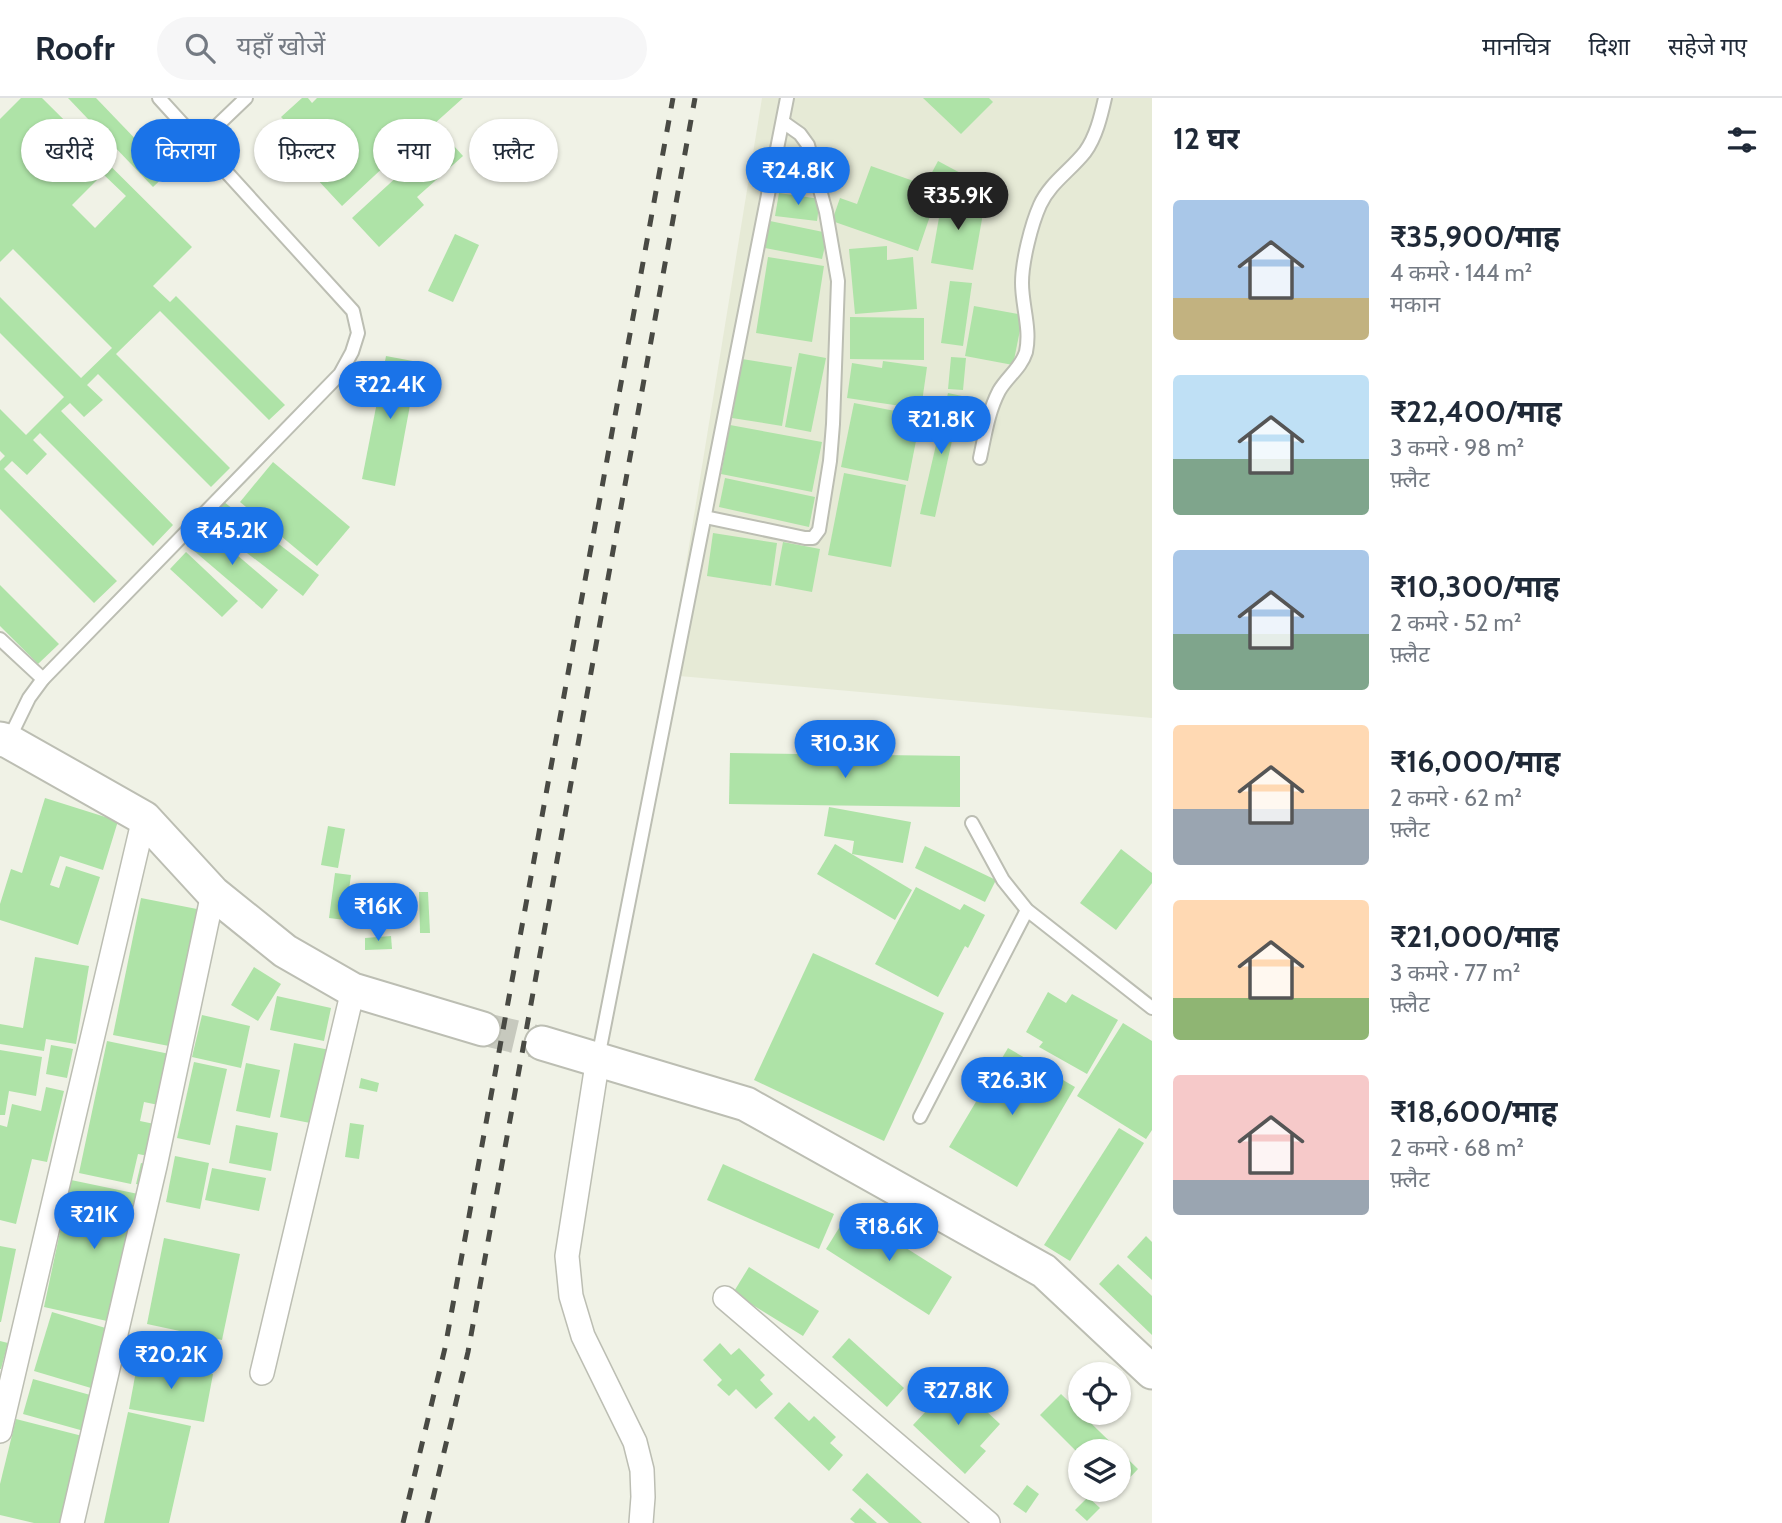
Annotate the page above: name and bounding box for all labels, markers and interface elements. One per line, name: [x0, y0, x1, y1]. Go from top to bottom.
search box: [157, 17, 647, 80]
text: Roofr: [35, 28, 115, 68]
icon: search: [181, 29, 219, 67]
text: यहाँ खोजें: [237, 30, 325, 62]
text: मानचित्र: [1482, 32, 1551, 61]
text: दिशा: [1589, 32, 1630, 61]
text: सहेजे गए: [1668, 32, 1747, 61]
chip: खरीदें: [21, 119, 117, 182]
chip: किराया: [131, 119, 240, 182]
chip: फ़िल्टर: [254, 119, 359, 182]
chip: नया: [373, 119, 455, 182]
chip: फ़्लैट: [469, 119, 558, 182]
text: 12 घर: [1173, 120, 1239, 157]
icon: filters: [1723, 121, 1761, 159]
pin: ₹24.8K: [741, 148, 855, 207]
text: ₹24.8K: [762, 156, 834, 184]
pin: ₹35.9K: [901, 172, 1015, 232]
text: ₹35.9K: [923, 181, 993, 209]
text: ₹35,900/माह: [1390, 218, 1560, 255]
icon: home: [1229, 228, 1313, 312]
text: 4 कमरे · 144 m²: [1390, 259, 1532, 287]
text: मकान: [1390, 290, 1440, 318]
pin: ₹22.4K: [333, 362, 447, 421]
text: ₹22.4K: [355, 370, 425, 398]
text: ₹22,400/माह: [1390, 393, 1562, 430]
pin: ₹21.8K: [884, 396, 998, 456]
icon: home: [1229, 403, 1313, 487]
text: ₹21.8K: [908, 405, 974, 433]
text: 3 कमरे · 98 m²: [1390, 434, 1524, 462]
text: फ़्लैट: [1390, 465, 1430, 493]
pin: ₹45.2K: [175, 508, 289, 567]
text: ₹45.2K: [197, 516, 267, 544]
text: ₹10,300/माह: [1390, 568, 1560, 605]
icon: home: [1229, 578, 1313, 662]
text: 2 कमरे · 52 m²: [1390, 609, 1521, 637]
text: फ़्लैट: [1390, 640, 1430, 668]
pin: ₹10.3K: [788, 720, 902, 780]
text: ₹10.3K: [811, 729, 879, 757]
text: ₹16,000/माह: [1390, 743, 1560, 780]
icon: home: [1229, 753, 1313, 837]
text: 2 कमरे · 62 m²: [1390, 784, 1522, 812]
text: फ़्लैट: [1390, 815, 1430, 843]
pin: ₹16K: [337, 884, 419, 943]
text: ₹16K: [354, 892, 402, 920]
text: ₹21,000/माह: [1390, 918, 1559, 955]
icon: home: [1229, 928, 1313, 1012]
text: 3 कमरे · 77 m²: [1390, 959, 1520, 987]
text: फ़्लैट: [1390, 990, 1430, 1018]
pin: ₹26.3K: [955, 1058, 1069, 1117]
text: ₹26.3K: [977, 1066, 1047, 1094]
text: ₹18,600/माह: [1390, 1093, 1557, 1130]
icon: home: [1229, 1103, 1313, 1187]
text: 2 कमरे · 68 m²: [1390, 1134, 1524, 1162]
text: फ़्लैट: [1390, 1165, 1430, 1193]
pin: ₹21K: [53, 1192, 135, 1251]
text: ₹21K: [70, 1200, 118, 1228]
pin: ₹18.6K: [832, 1204, 946, 1263]
text: ₹18.6K: [855, 1212, 923, 1240]
pin: ₹20.2K: [114, 1332, 228, 1391]
text: ₹20.2K: [135, 1340, 207, 1368]
map controls: [1068, 1362, 1131, 1502]
button: locate: [1068, 1362, 1131, 1425]
pin: ₹27.8K: [901, 1368, 1015, 1427]
text: ₹27.8K: [923, 1376, 993, 1404]
button: layers: [1068, 1439, 1131, 1502]

